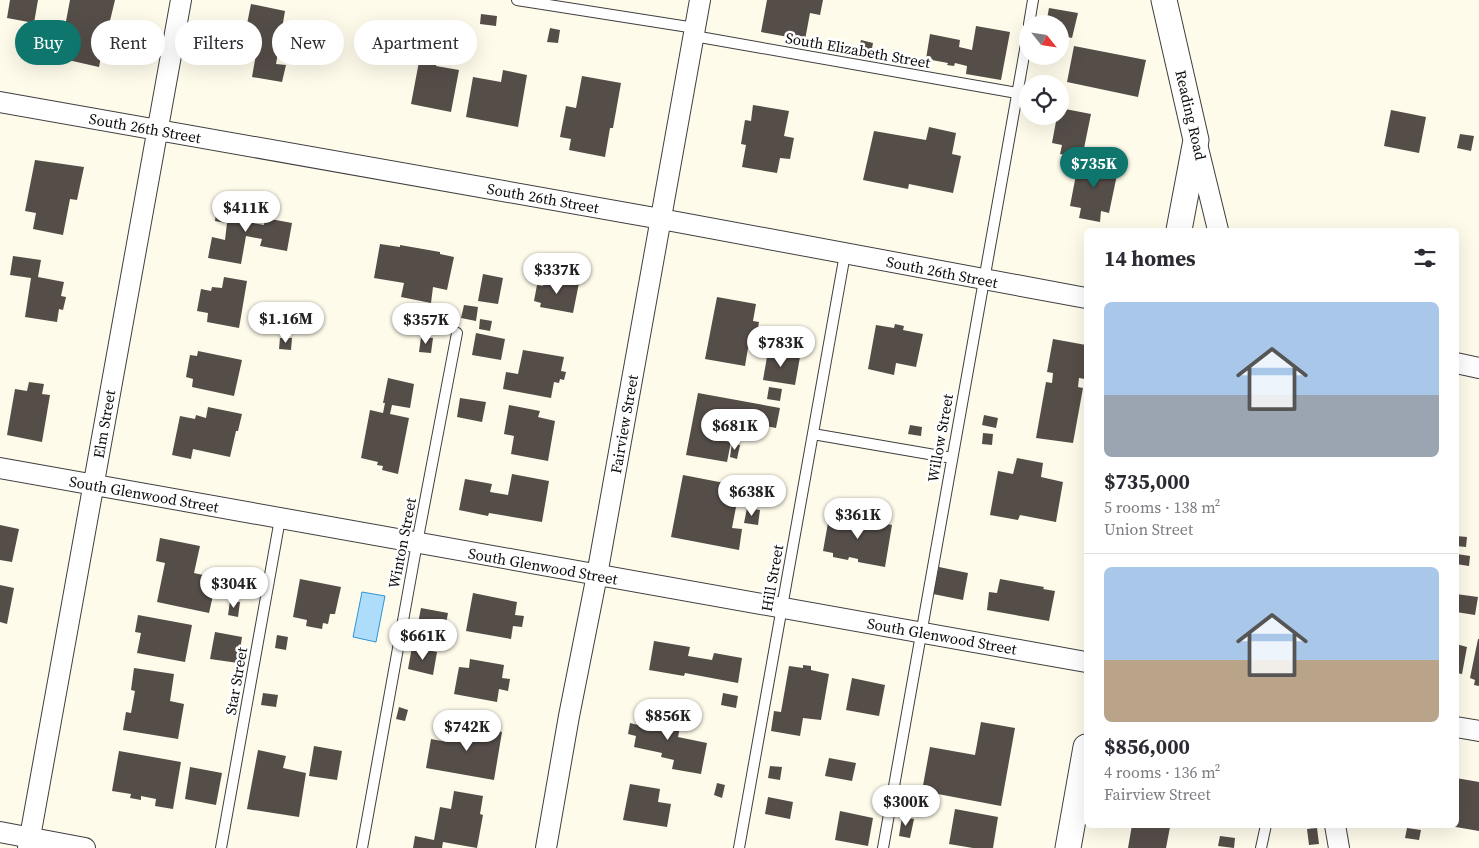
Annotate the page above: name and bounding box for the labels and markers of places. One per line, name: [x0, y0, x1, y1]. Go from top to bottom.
pin: $735K: [1059, 146, 1129, 189]
pin: $411K: [211, 190, 281, 233]
pin: $337K: [522, 252, 592, 295]
pin: $1.16M: [245, 302, 327, 344]
pin: $357K: [391, 302, 461, 345]
pin: $783K: [746, 326, 816, 368]
pin: $681K: [700, 408, 770, 451]
pin: $638K: [717, 474, 787, 517]
pin: $361K: [823, 498, 893, 540]
pin: $304K: [199, 566, 269, 609]
pin: $661K: [388, 618, 458, 661]
pin: $856K: [633, 698, 703, 741]
pin: $742K: [432, 710, 502, 752]
pin: $300K: [871, 784, 941, 827]

